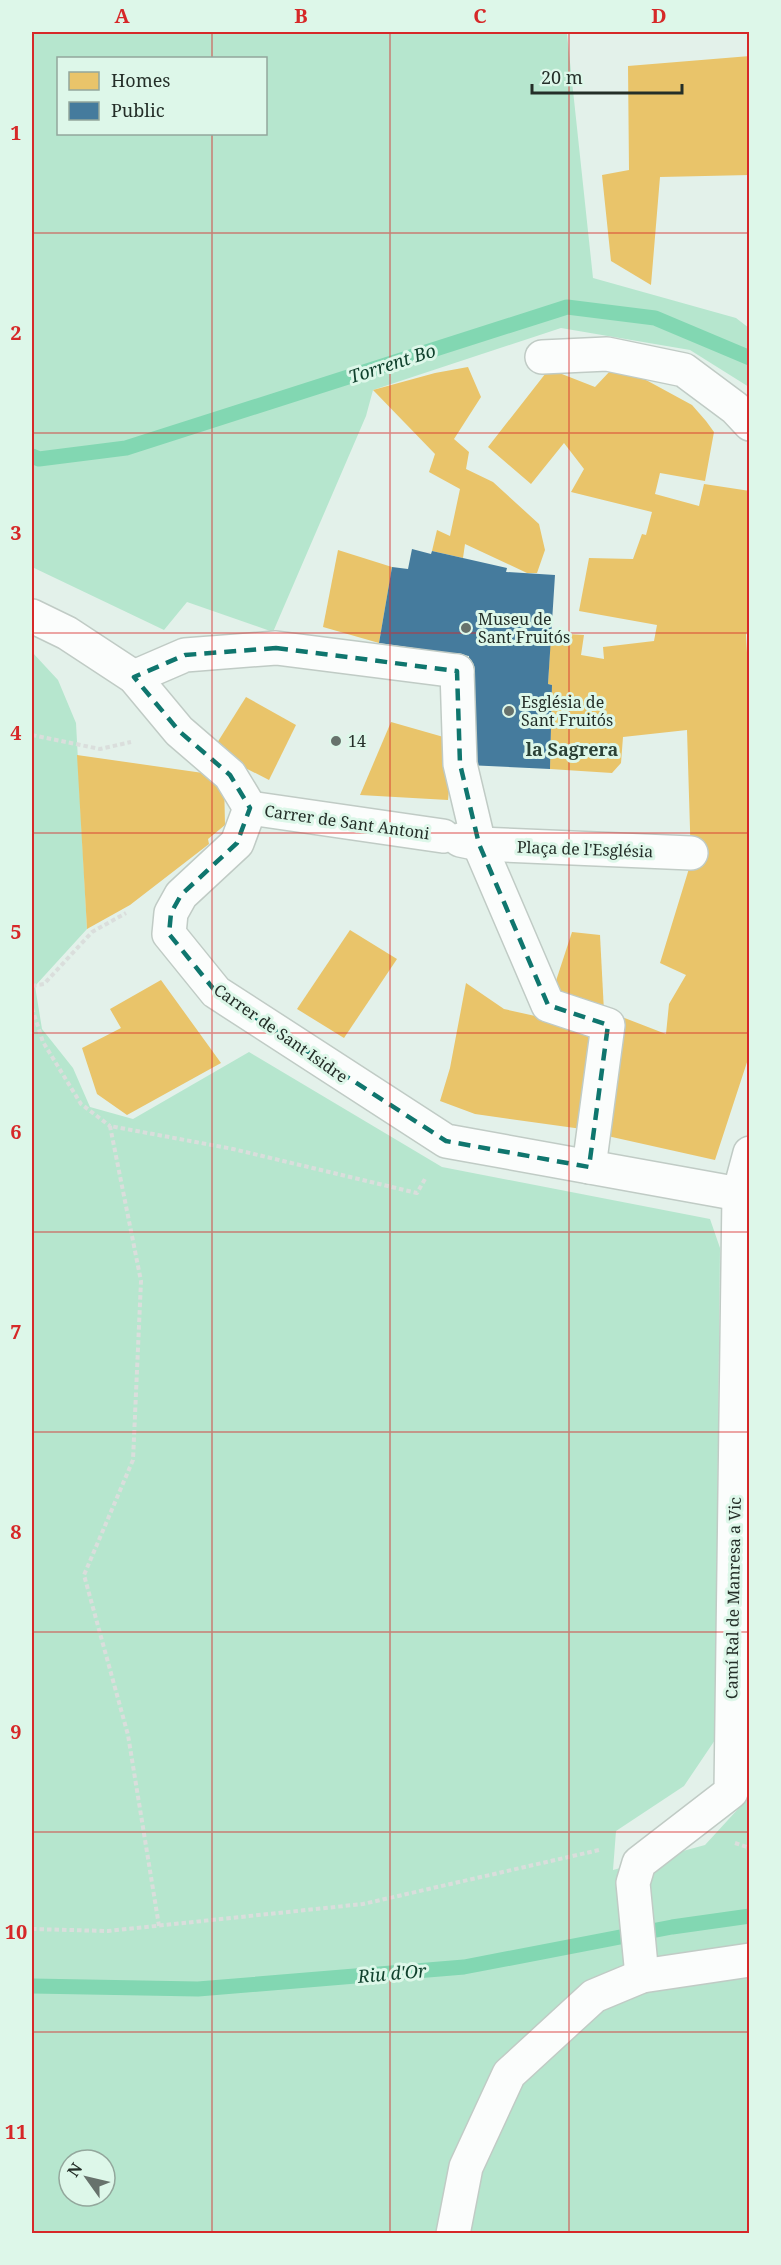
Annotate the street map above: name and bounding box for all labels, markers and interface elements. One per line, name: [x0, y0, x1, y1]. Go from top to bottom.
text: A: [114, 2, 130, 29]
text: B: [294, 2, 308, 29]
text: C: [473, 2, 487, 29]
text: D: [651, 2, 667, 29]
legend: [57, 57, 267, 135]
scale bar: [532, 57, 682, 95]
text: 20 m: [541, 65, 583, 89]
text: Homes: [111, 68, 170, 92]
text: Public: [111, 98, 165, 122]
text: 1: [10, 119, 22, 146]
text: 2: [10, 319, 22, 346]
water label: Torrent Bo: [345, 338, 439, 388]
text: 3: [10, 519, 22, 546]
place label: Museu de Sant Fruitós: [478, 608, 570, 648]
marker: Museu de Sant Fruitós: [459, 621, 473, 635]
place label: Església de Sant Fruitós: [521, 691, 613, 731]
marker: Església de Sant Fruitós: [502, 704, 516, 718]
text: 4: [10, 719, 22, 746]
place label: 14: [348, 730, 366, 752]
marker: 14: [329, 734, 343, 748]
district label: la Sagrera: [526, 737, 619, 761]
street label: Carrer de Sant Antoni: [263, 800, 431, 844]
street label: Plaça de l'Església: [516, 836, 654, 862]
text: 5: [10, 918, 22, 945]
street label: Carrer de Sant Isidre: [210, 978, 352, 1088]
text: 6: [10, 1118, 22, 1145]
text: 7: [10, 1318, 22, 1345]
street label: Camí Ral de Manresa a Vic: [720, 1497, 746, 1699]
text: 8: [10, 1518, 22, 1545]
text: 9: [10, 1718, 22, 1745]
text: 10: [5, 1918, 27, 1945]
water label: Riu d'Or: [356, 1958, 428, 1988]
text: 11: [5, 2118, 27, 2145]
north arrow: [57, 2148, 117, 2208]
text: N: [62, 2158, 87, 2181]

